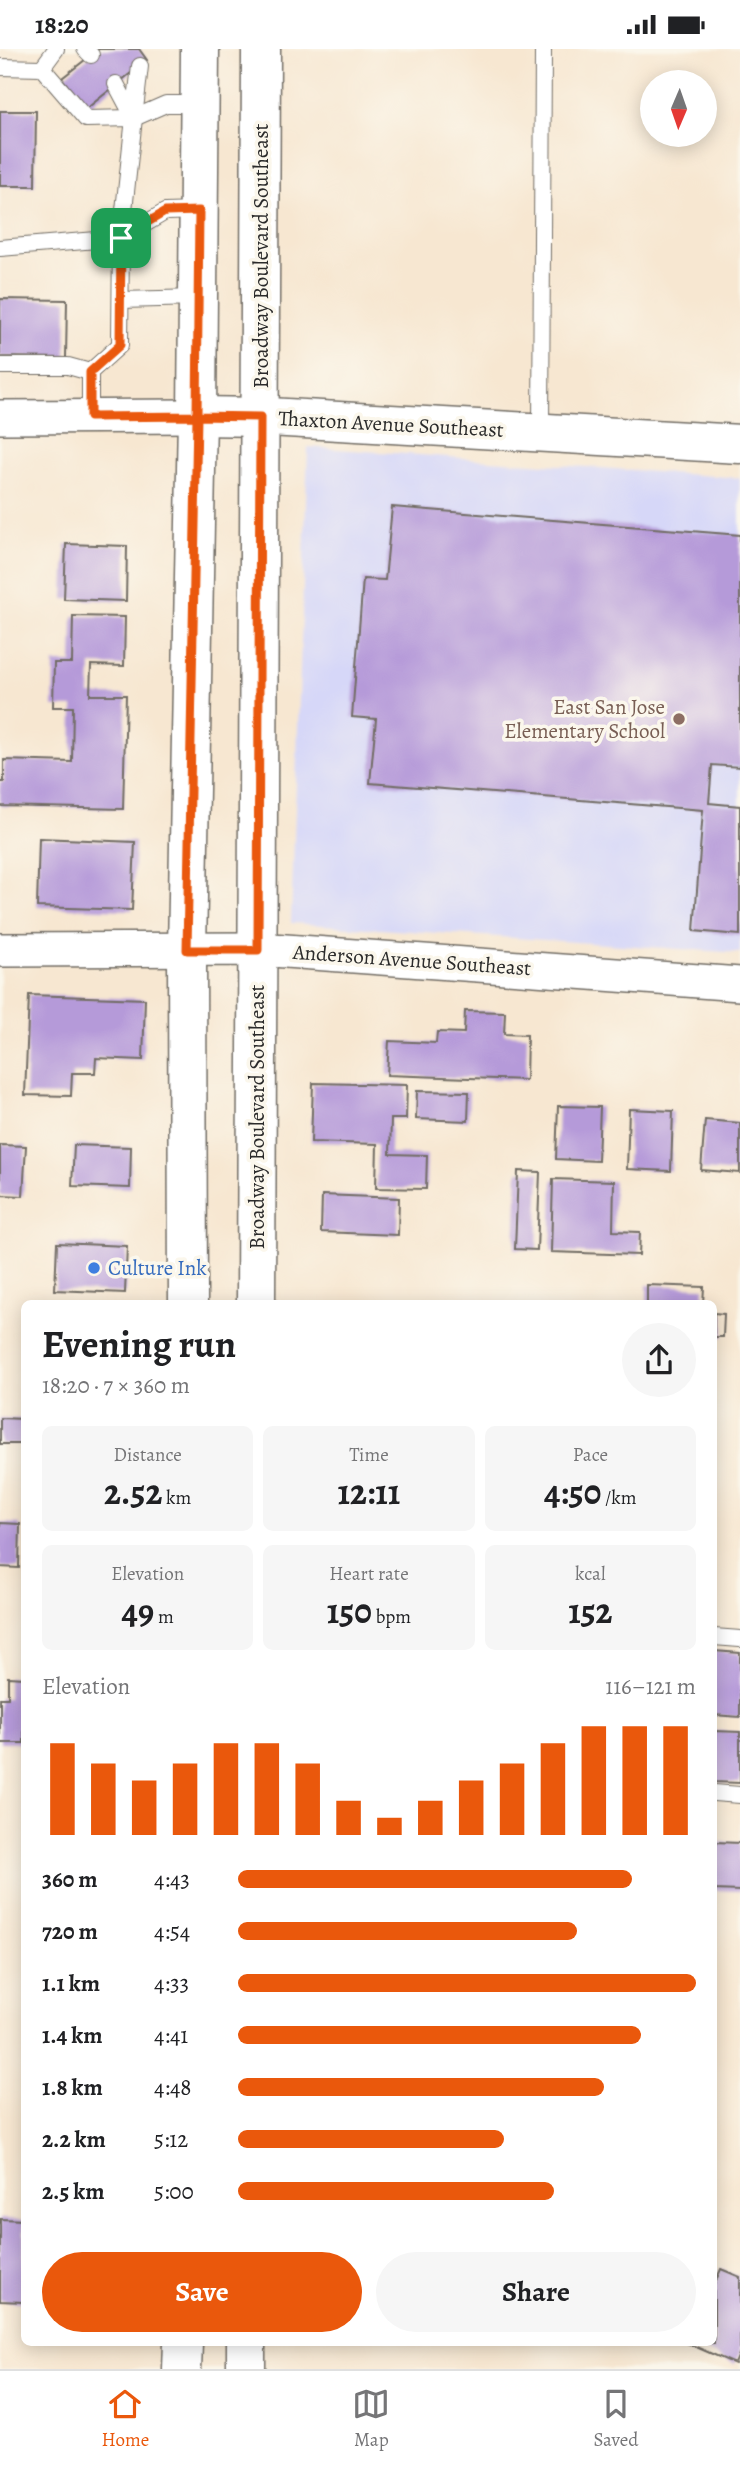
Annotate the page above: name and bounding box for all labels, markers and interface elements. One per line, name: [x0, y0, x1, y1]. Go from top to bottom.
text: 18:20: [35, 7, 89, 42]
north arrow: [640, 70, 718, 147]
map controls: [640, 70, 717, 147]
street label: Broadway Boulevard Southeast: [247, 123, 275, 389]
pin: [91, 208, 151, 268]
icon: arrive: [102, 219, 140, 257]
street label: Thaxton Avenue Southeast: [278, 404, 504, 444]
place label: East San Jose Elementary School: [504, 693, 665, 745]
marker: East San Jose Elementary School: [671, 711, 687, 727]
street label: Anderson Avenue Southeast: [291, 938, 532, 982]
street label: Broadway Boulevard Southeast: [243, 984, 271, 1250]
place label: Culture Ink: [108, 1254, 207, 1282]
marker: Culture Ink: [86, 1260, 102, 1276]
text: Evening run: [42, 1318, 236, 1370]
button: share: [622, 1323, 696, 1397]
text: 18:20 · 7 × 360 m: [42, 1370, 190, 1401]
text: Distance: [114, 1442, 182, 1468]
text: Time: [349, 1442, 389, 1468]
text: Pace: [573, 1442, 608, 1468]
text: 2.52: [104, 1468, 162, 1516]
text: 12:11: [338, 1468, 400, 1516]
text: 4:50: [544, 1468, 601, 1516]
text: km: [162, 1485, 191, 1511]
text: /km: [601, 1485, 637, 1511]
text: Elevation: [111, 1561, 184, 1587]
text: Heart rate: [329, 1561, 409, 1587]
text: kcal: [575, 1561, 606, 1587]
text: 49: [122, 1587, 154, 1635]
text: 150: [327, 1587, 372, 1635]
text: 152: [568, 1587, 613, 1635]
text: m: [154, 1604, 174, 1630]
text: bpm: [372, 1604, 411, 1630]
text: Elevation: [42, 1671, 130, 1702]
text: 116–121 m: [605, 1671, 696, 1702]
text: 360 m: [42, 1864, 97, 1895]
text: 4:43: [154, 1864, 190, 1895]
text: 720 m: [42, 1916, 98, 1947]
text: 4:54: [154, 1916, 190, 1947]
text: 1.1 km: [42, 1968, 100, 1999]
text: 4:33: [154, 1968, 189, 1999]
text: 1.4 km: [42, 2020, 103, 2051]
text: 4:41: [154, 2020, 188, 2051]
text: 1.8 km: [42, 2072, 103, 2103]
text: 4:48: [154, 2072, 191, 2103]
text: 2.2 km: [42, 2124, 106, 2155]
text: 5:12: [154, 2124, 188, 2155]
text: 2.5 km: [42, 2176, 104, 2207]
text: 5:00: [154, 2176, 194, 2207]
button: Save: [42, 2252, 362, 2332]
button: Share: [376, 2252, 696, 2332]
tab: Home: [102, 2385, 149, 2453]
tab: Map: [352, 2385, 390, 2453]
tab: Saved: [593, 2385, 638, 2453]

